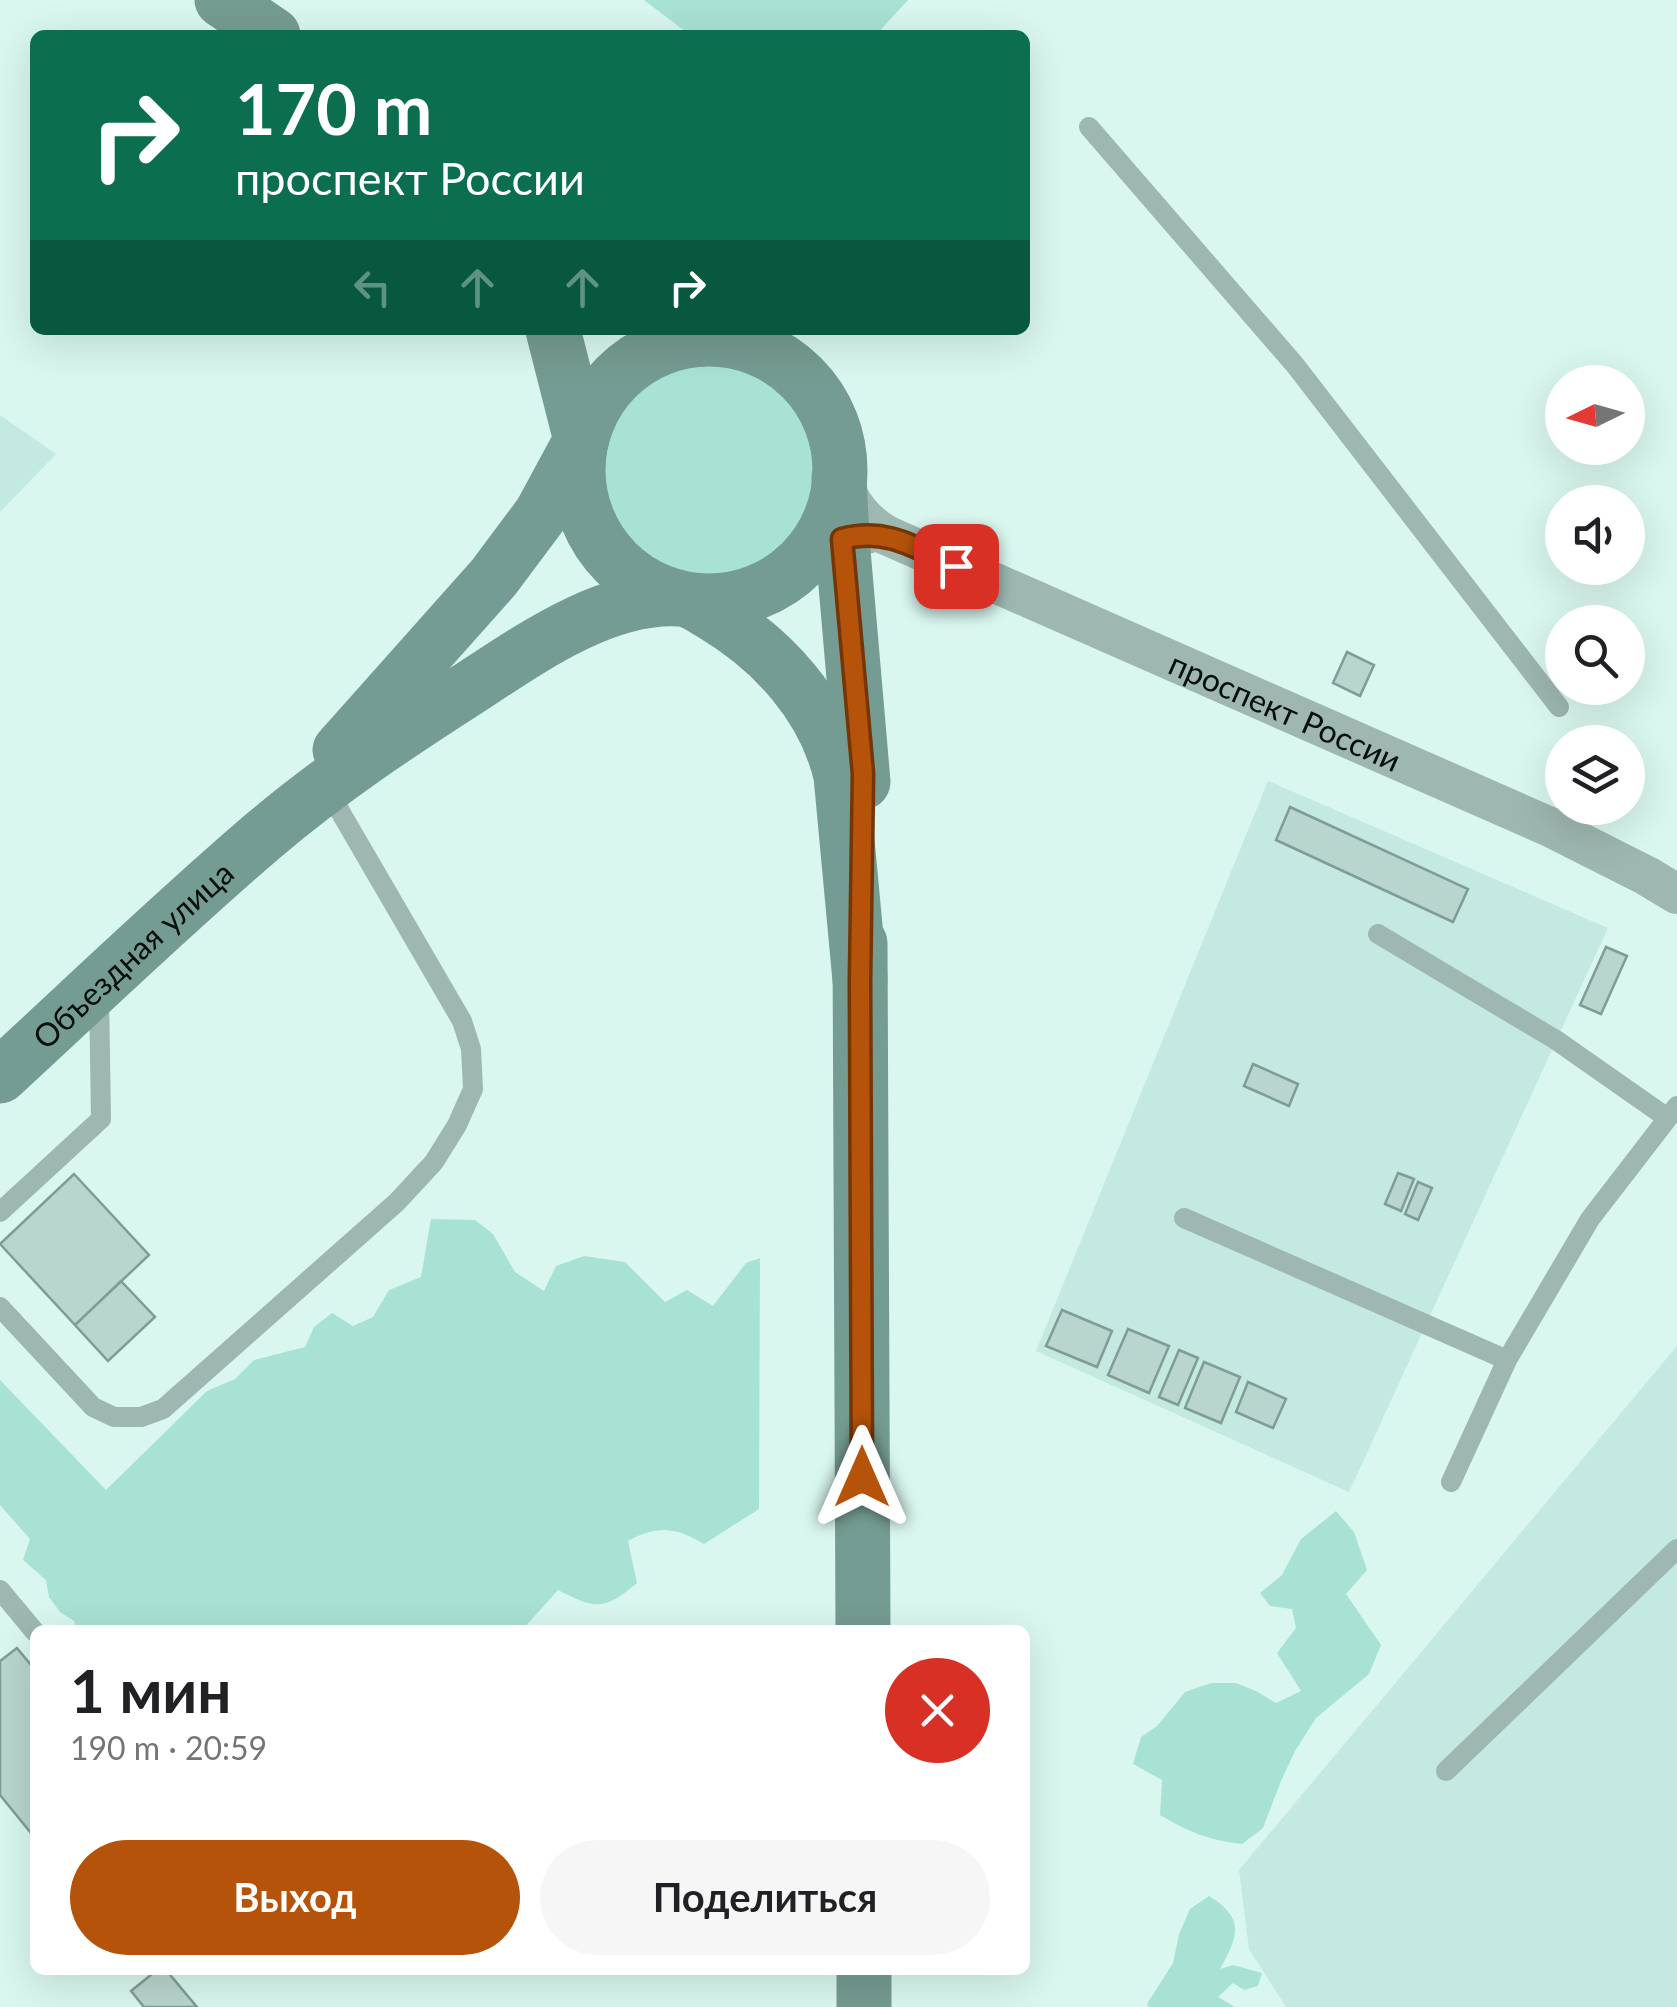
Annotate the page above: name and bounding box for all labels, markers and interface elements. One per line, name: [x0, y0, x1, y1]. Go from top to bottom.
text: 170 m: [235, 66, 432, 150]
icon: right: [70, 70, 200, 200]
text: проспект России: [235, 151, 585, 205]
icon: left: [345, 260, 400, 315]
icon: ahead: [450, 260, 505, 315]
icon: ahead: [555, 260, 610, 315]
icon: right: [660, 260, 715, 315]
north arrow: [1545, 365, 1645, 465]
map controls: [1545, 365, 1645, 825]
button: sound: [1545, 485, 1645, 585]
pin: [914, 524, 999, 609]
icon: arrive: [929, 539, 984, 594]
button: search: [1545, 605, 1645, 705]
street label: проспект России: [1164, 643, 1407, 779]
button: layers: [1545, 725, 1645, 825]
street label: Объездная улица: [24, 852, 241, 1056]
position arrow: [810, 1425, 914, 1529]
text: 1 мин: [70, 1654, 232, 1726]
button: close: [885, 1658, 990, 1763]
text: 190 m · 20:59: [70, 1728, 267, 1767]
button: Выход: [70, 1840, 520, 1955]
button: Поделиться: [540, 1840, 990, 1955]

